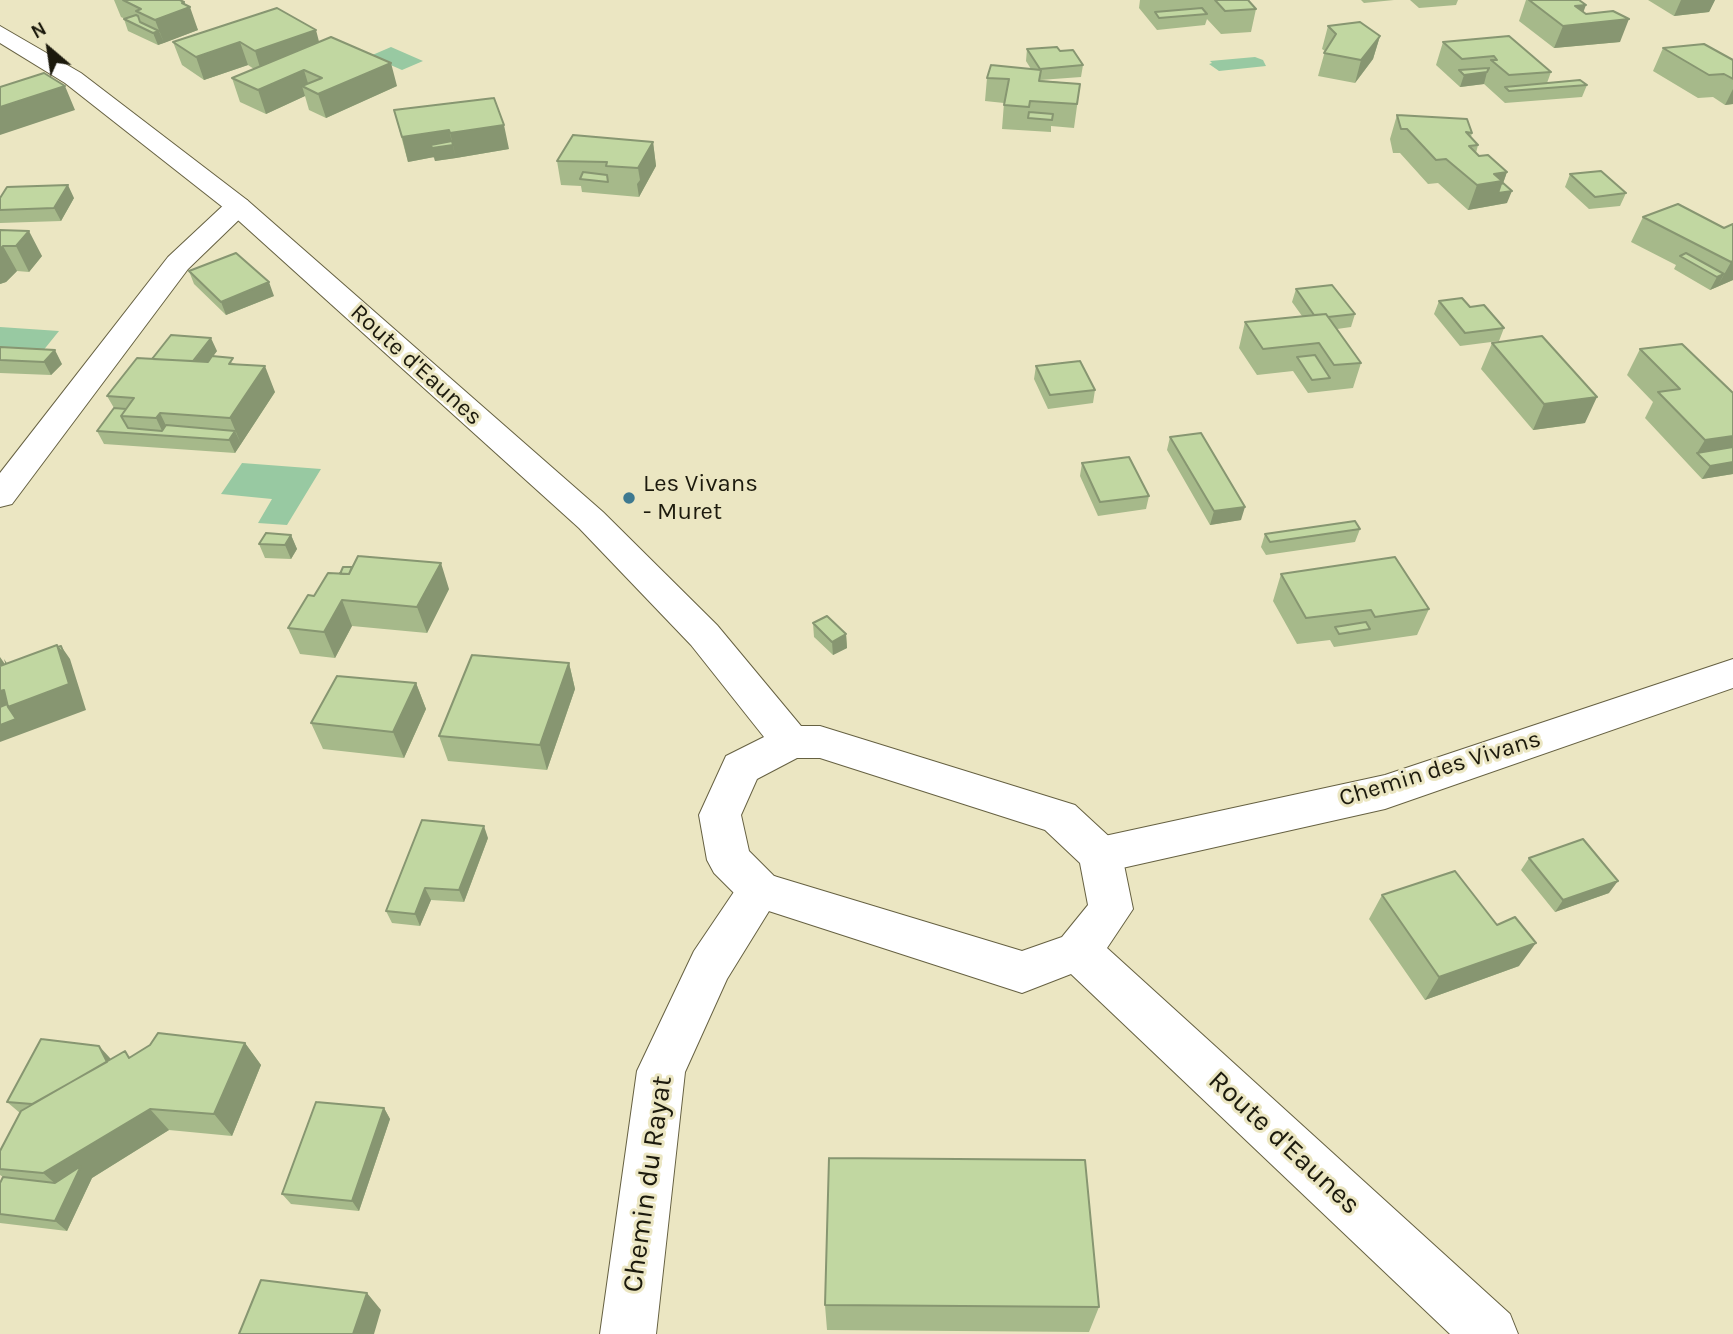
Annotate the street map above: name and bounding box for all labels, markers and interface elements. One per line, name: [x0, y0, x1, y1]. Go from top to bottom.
north arrow: [14, 14, 84, 84]
text: N: [28, 18, 50, 44]
street label: Route d'Eaunes: [344, 298, 488, 432]
place label: Les Vivans - Muret: [643, 470, 758, 526]
marker: Les Vivans - Muret: [621, 490, 637, 506]
street label: Chemin des Vivans: [1336, 725, 1544, 813]
street label: Route d'Eaunes: [1201, 1064, 1367, 1222]
street label: Chemin du Rayat: [616, 1074, 680, 1294]

